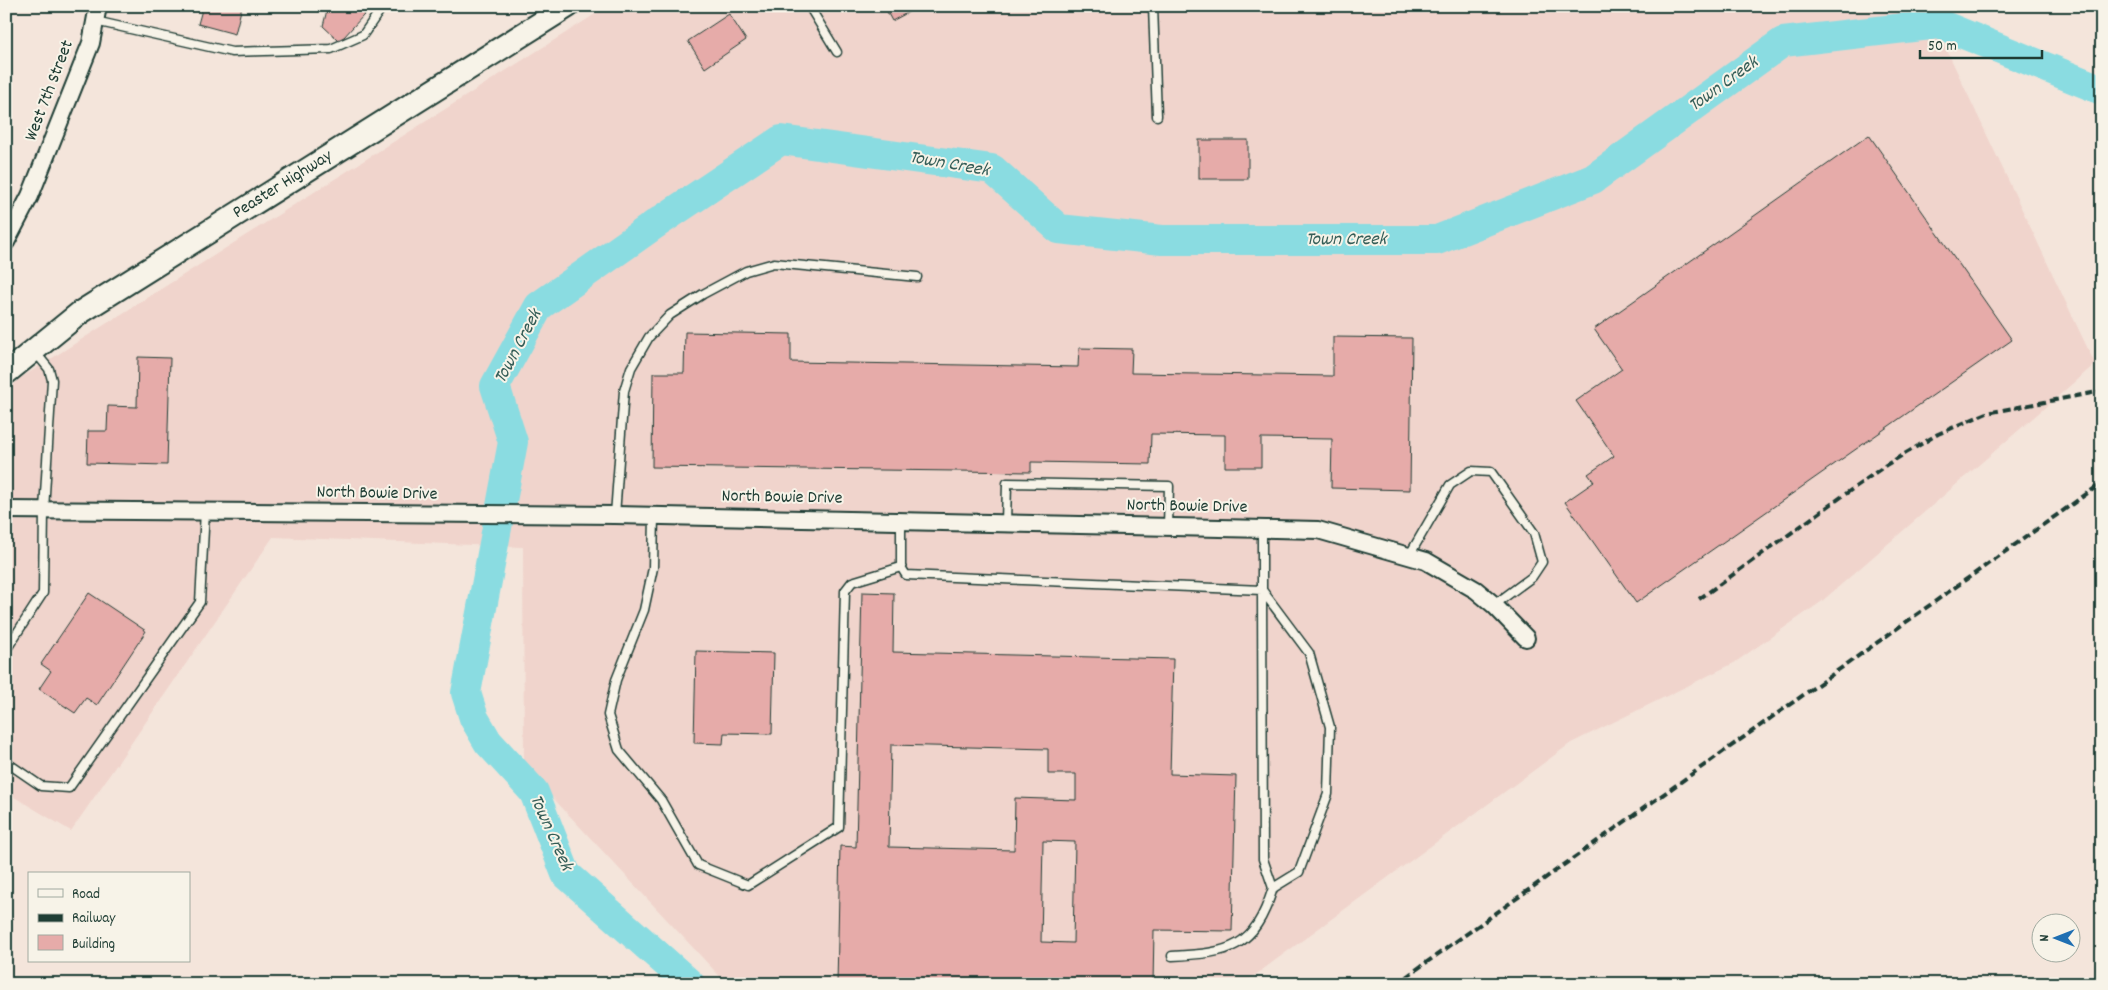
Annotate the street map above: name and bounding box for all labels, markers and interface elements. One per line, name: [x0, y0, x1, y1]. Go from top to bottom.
scale bar: [1920, 28, 2043, 60]
text: 50 m: [1928, 36, 1957, 58]
street label: West 7th Street: [19, 37, 81, 145]
water label: Town Creek: [1683, 49, 1766, 120]
street label: Peaster Highway: [228, 144, 338, 226]
water label: Town Creek: [907, 145, 993, 186]
water label: Town Creek: [1306, 227, 1389, 254]
water label: Town Creek: [488, 303, 551, 389]
street label: North Bowie Drive: [316, 480, 438, 508]
street label: North Bowie Drive: [721, 484, 843, 512]
street label: North Bowie Drive: [1126, 493, 1248, 521]
water label: Town Creek: [521, 791, 580, 877]
legend: [28, 872, 190, 962]
text: Road: [72, 884, 100, 906]
text: Railway: [72, 908, 116, 930]
north arrow: [2030, 912, 2080, 962]
text: Building: [72, 934, 115, 956]
text: N: [2035, 934, 2055, 941]

